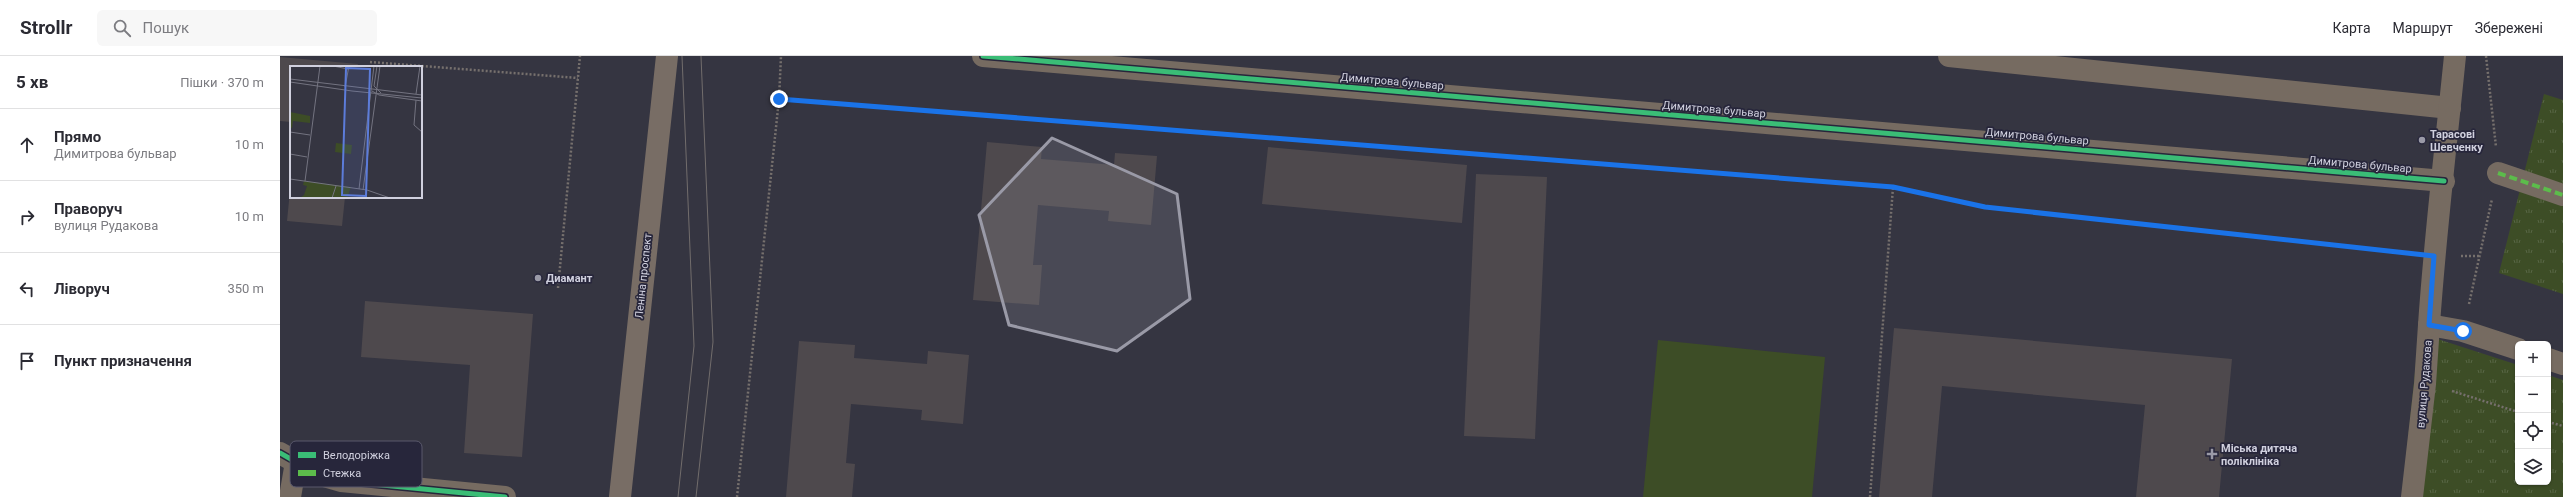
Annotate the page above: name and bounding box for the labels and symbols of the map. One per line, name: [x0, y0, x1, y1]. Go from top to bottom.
inset map: [290, 66, 422, 198]
street label: Димитрова бульвар: [1340, 71, 1444, 92]
route end: [770, 90, 788, 108]
street label: Димитрова бульвар: [1662, 99, 1766, 120]
street label: Димитрова бульвар: [1985, 126, 2089, 147]
place label: Тарасові Шевченку: [2430, 128, 2483, 154]
marker: Тарасові Шевченку: [2417, 135, 2427, 145]
street label: Димитрова бульвар: [2308, 154, 2412, 175]
street label: Леніна проспект: [633, 232, 655, 319]
place label: Диамант: [546, 272, 593, 285]
marker: Диамант: [533, 273, 543, 283]
route start: [2454, 322, 2472, 340]
street label: вулиця Рудакова: [2414, 340, 2435, 429]
legend: [290, 441, 422, 487]
place label: Міська дитяча поліклініка: [2221, 442, 2297, 468]
marker: Міська дитяча поліклініка: [2206, 448, 2218, 460]
text: Велодоріжка: [323, 449, 390, 462]
text: Стежка: [323, 467, 361, 480]

